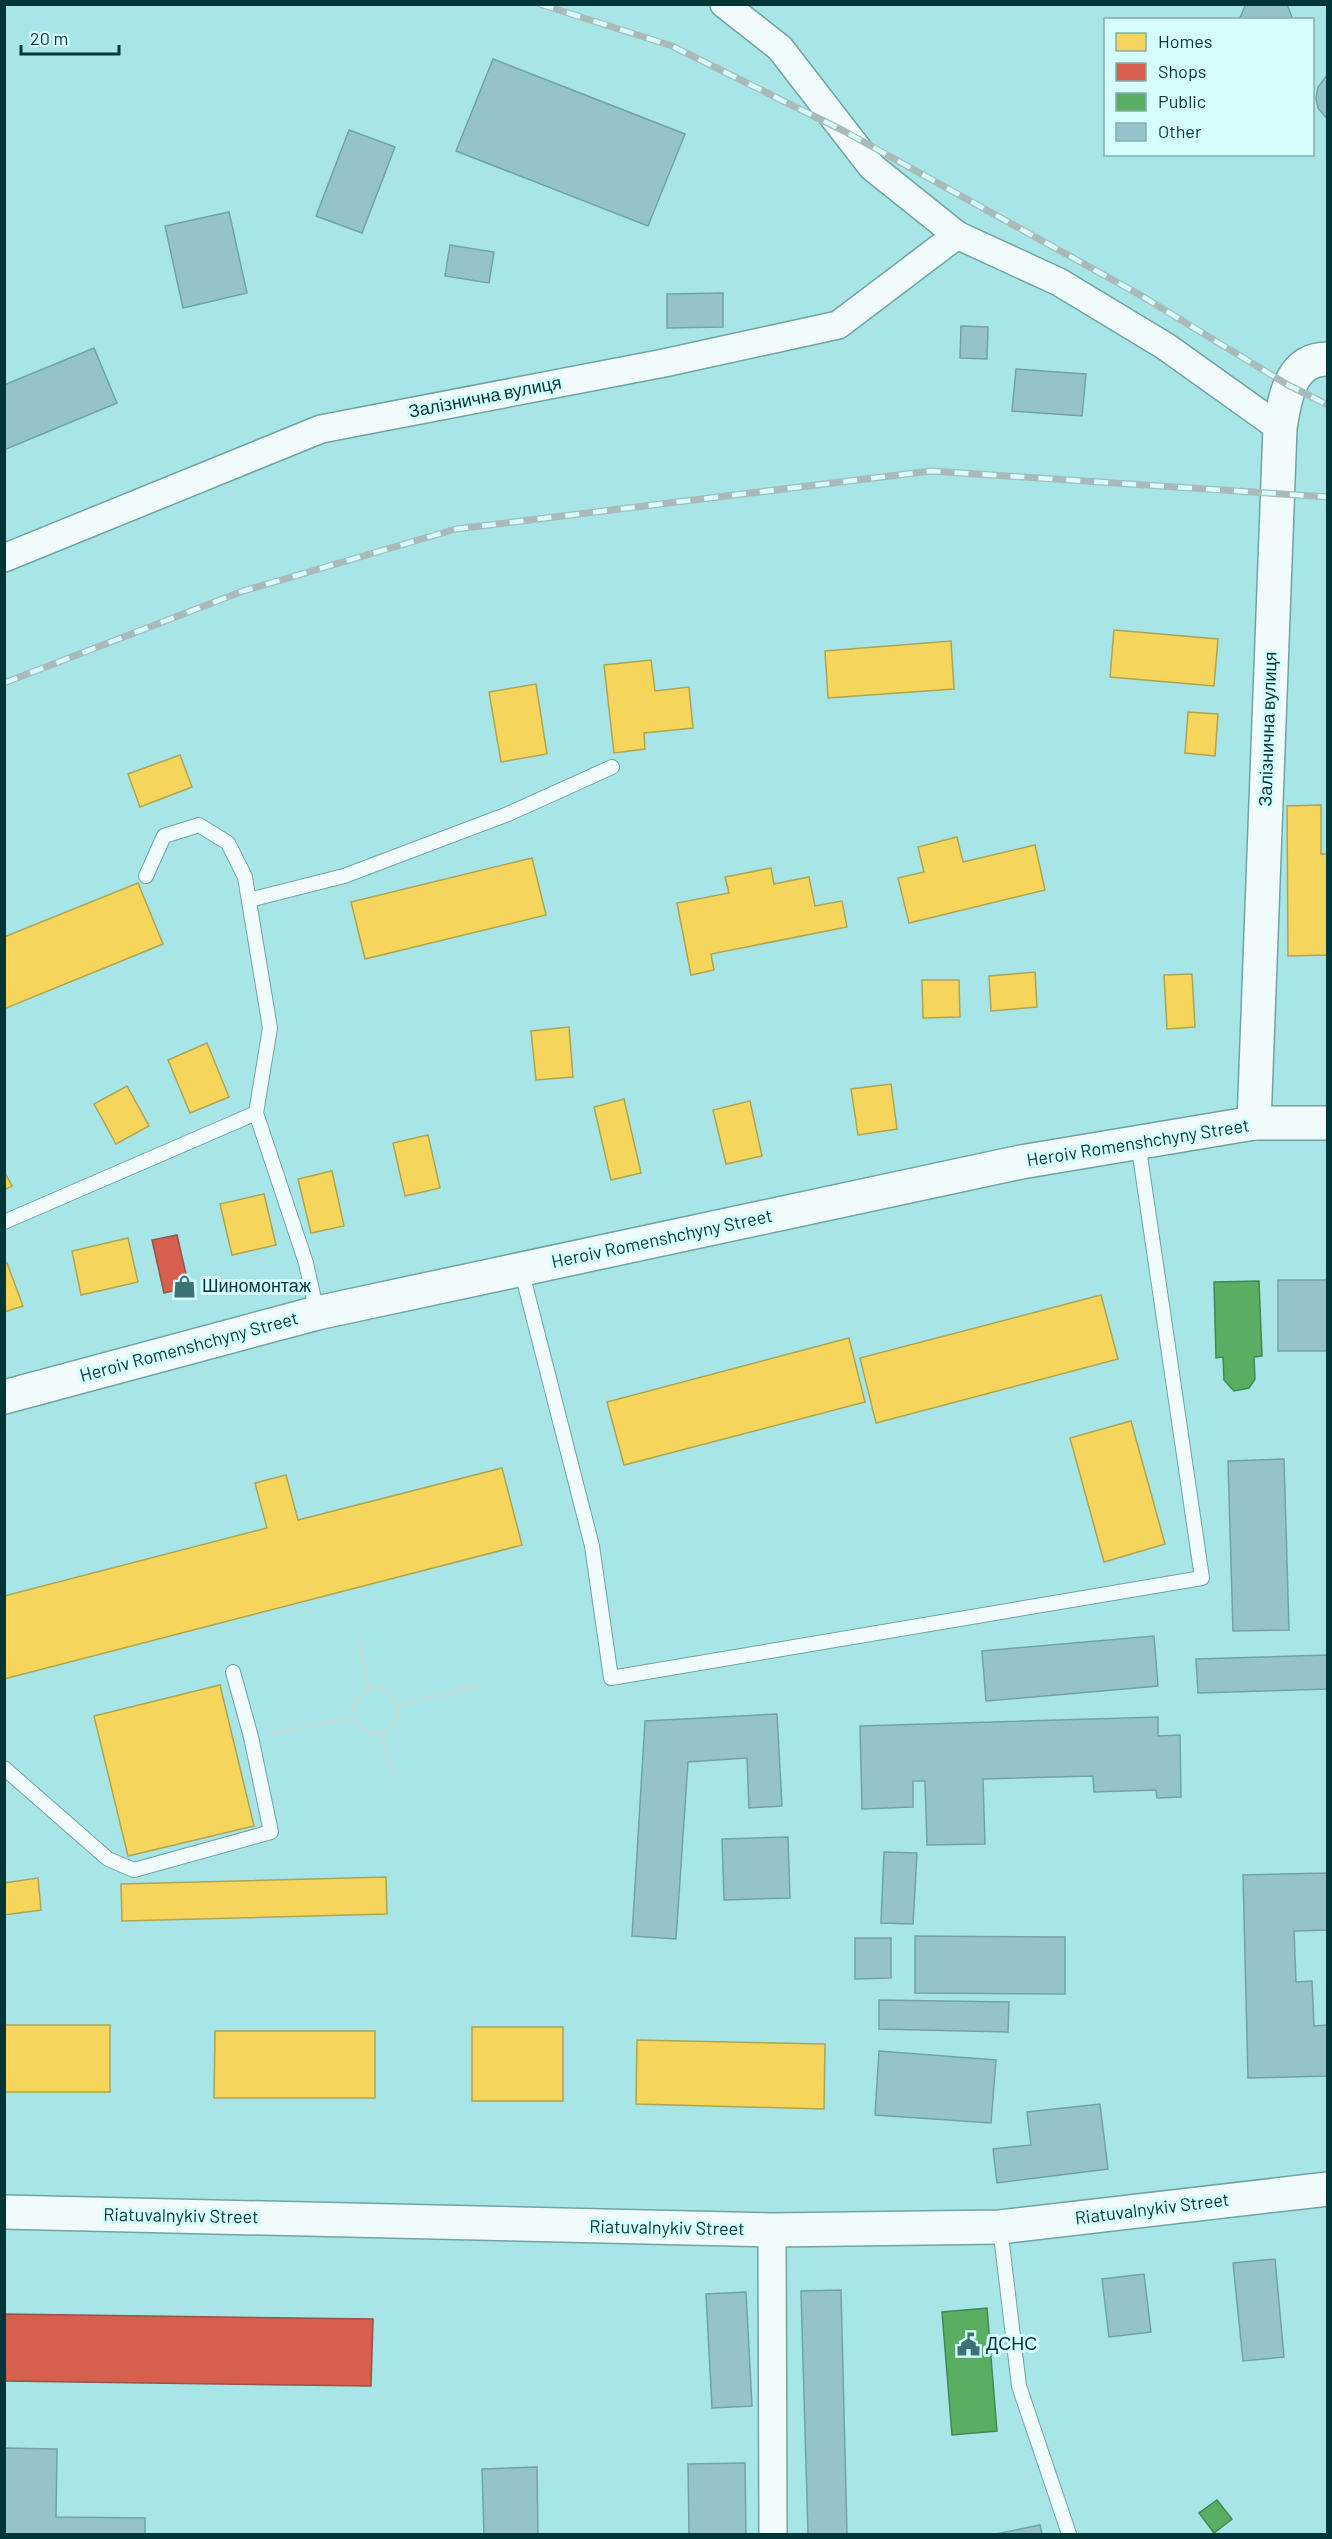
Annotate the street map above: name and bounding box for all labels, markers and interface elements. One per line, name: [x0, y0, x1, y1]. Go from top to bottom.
scale bar: [21, 18, 118, 56]
legend: [1104, 18, 1314, 156]
text: 20 m: [30, 27, 68, 49]
text: Homes: [1158, 30, 1212, 52]
text: Shops: [1158, 60, 1207, 82]
text: Public: [1158, 90, 1206, 112]
text: Other: [1158, 120, 1202, 142]
street label: Залізнична вулиця: [407, 370, 563, 422]
street label: Залізнична вулиця: [1253, 651, 1281, 807]
street label: Heroiv Romenshchyny Street: [1025, 1114, 1251, 1170]
street label: Heroiv Romenshchyny Street: [549, 1204, 774, 1272]
shop icon: Шиномонтаж: [171, 1273, 197, 1299]
place label: Шиномонтаж: [202, 1274, 311, 1296]
street label: Heroiv Romenshchyny Street: [77, 1306, 300, 1386]
street label: Riatuvalnykiv Street: [1073, 2188, 1230, 2228]
street label: Riatuvalnykiv Street: [103, 2203, 259, 2227]
street label: Riatuvalnykiv Street: [589, 2215, 745, 2239]
public building icon: ДСНС: [955, 2331, 981, 2357]
place label: ДСНС: [986, 2332, 1037, 2354]

